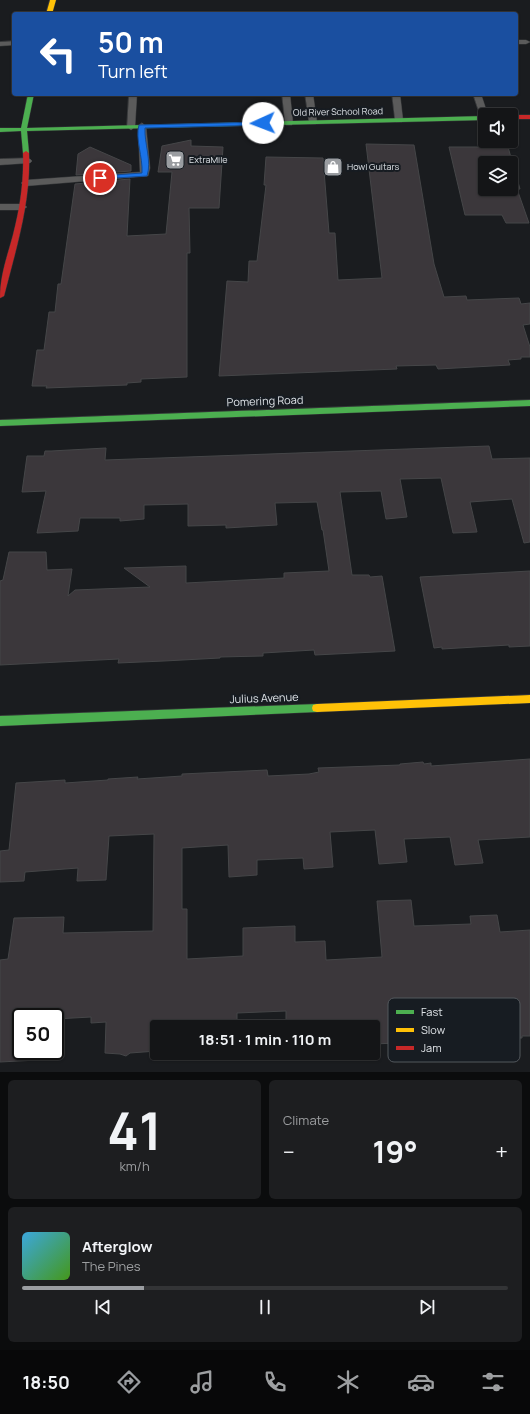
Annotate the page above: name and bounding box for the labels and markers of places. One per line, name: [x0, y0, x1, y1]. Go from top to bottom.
supermarket icon: ExtraMile: [164, 149, 186, 171]
place label: ExtraMile: [189, 153, 228, 166]
shop icon: Howl Guitars: [322, 156, 344, 178]
place label: Howl Guitars: [347, 160, 400, 173]
pin: [83, 161, 117, 195]

